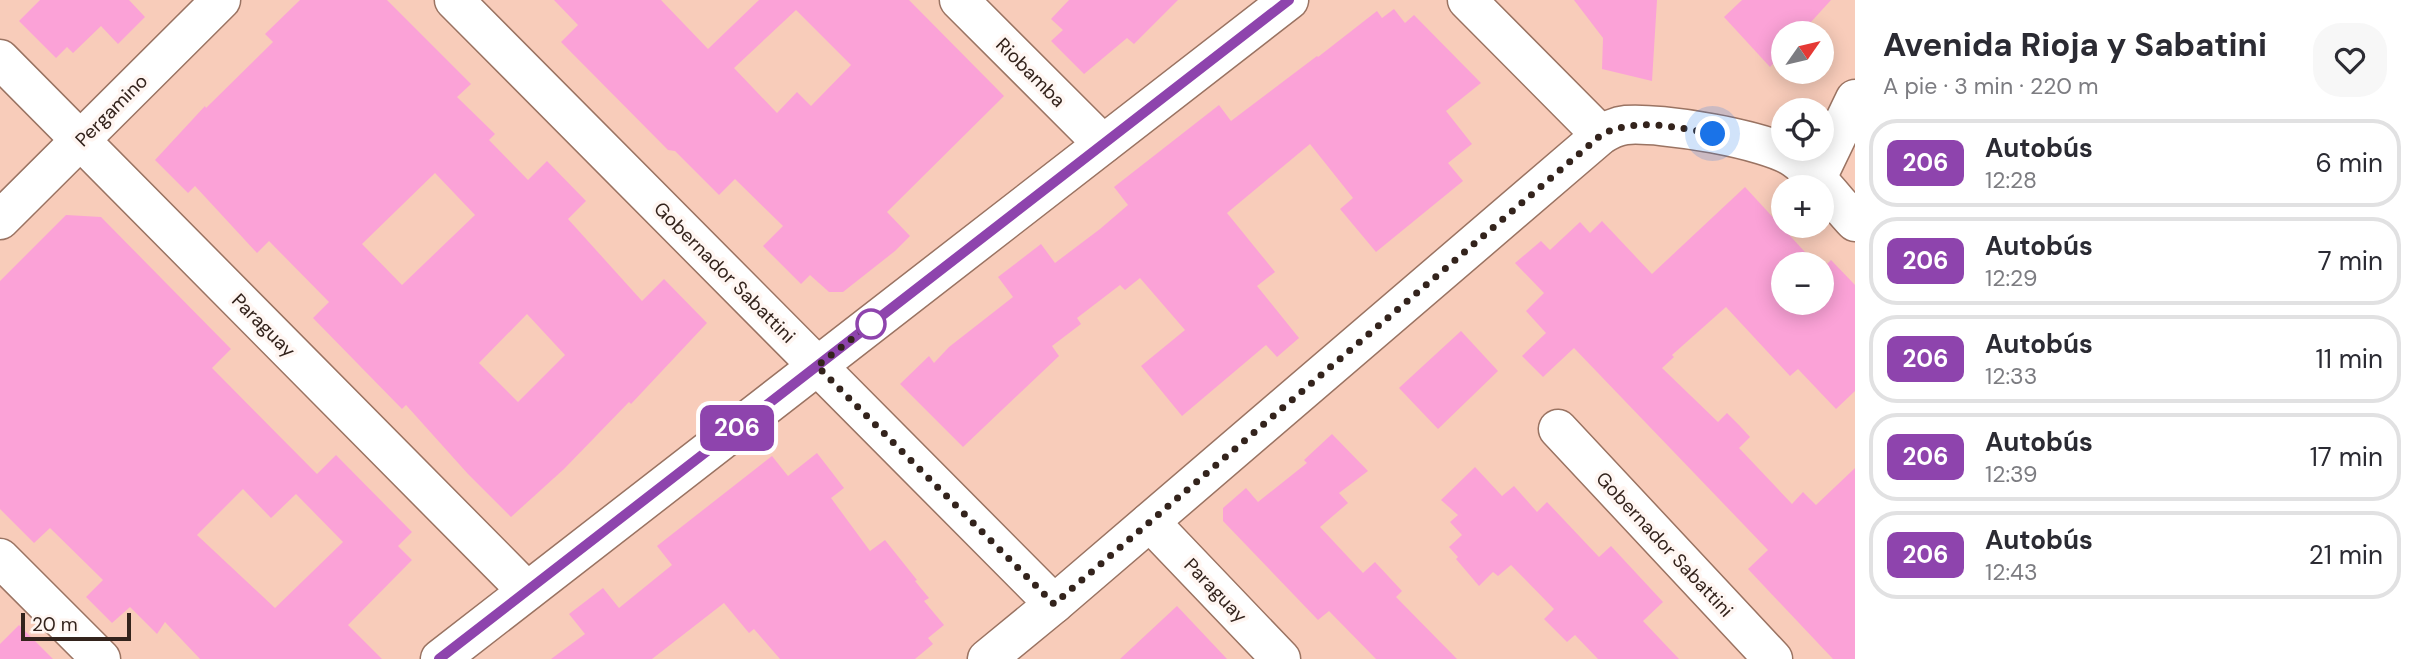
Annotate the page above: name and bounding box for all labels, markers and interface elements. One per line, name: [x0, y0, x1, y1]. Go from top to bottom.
north arrow: [1771, 21, 1834, 84]
map controls: [1771, 21, 1834, 315]
text: Avenida Rioja y Sabatini: [1883, 23, 2267, 66]
button: heart: [2313, 23, 2387, 97]
street label: Riobamba: [991, 32, 1071, 112]
street label: Pergamino: [70, 69, 153, 152]
text: A pie · 3 min · 220 m: [1883, 71, 2099, 101]
button: locate: [1771, 98, 1834, 161]
your location: [1695, 116, 1730, 151]
text: Autobús: [1985, 131, 2093, 165]
text: 6 min: [2315, 146, 2383, 180]
text: 206: [1903, 147, 1948, 178]
text: 12:28: [1985, 165, 2037, 195]
button: +: [1771, 175, 1834, 238]
street label: Gobernador Sabattini: [649, 196, 801, 348]
text: Autobús: [1985, 229, 2093, 263]
text: 7 min: [2318, 244, 2383, 278]
text: 206: [1903, 245, 1948, 276]
button: −: [1771, 252, 1834, 315]
text: 12:29: [1985, 263, 2038, 293]
street label: Paraguay: [226, 288, 301, 363]
unlabelled marker: [856, 309, 886, 339]
text: Autobús: [1985, 327, 2093, 361]
text: 11 min: [2316, 342, 2383, 376]
text: 206: [1903, 343, 1948, 374]
text: 12:33: [1985, 361, 2037, 391]
line badge: 206: [697, 405, 777, 451]
text: 206: [714, 412, 760, 443]
text: Autobús: [1985, 425, 2093, 459]
text: 17 min: [2310, 440, 2383, 474]
text: 206: [1903, 441, 1948, 472]
text: 12:39: [1985, 459, 2037, 489]
street label: Gobernador Sabattini: [1591, 466, 1739, 622]
text: Autobús: [1985, 523, 2093, 557]
text: 21 min: [2309, 538, 2383, 572]
text: 206: [1903, 539, 1948, 570]
street label: Paraguay: [1179, 553, 1253, 628]
text: 12:43: [1985, 557, 2038, 587]
scale bar: [21, 610, 131, 642]
text: 20 m: [32, 612, 78, 637]

